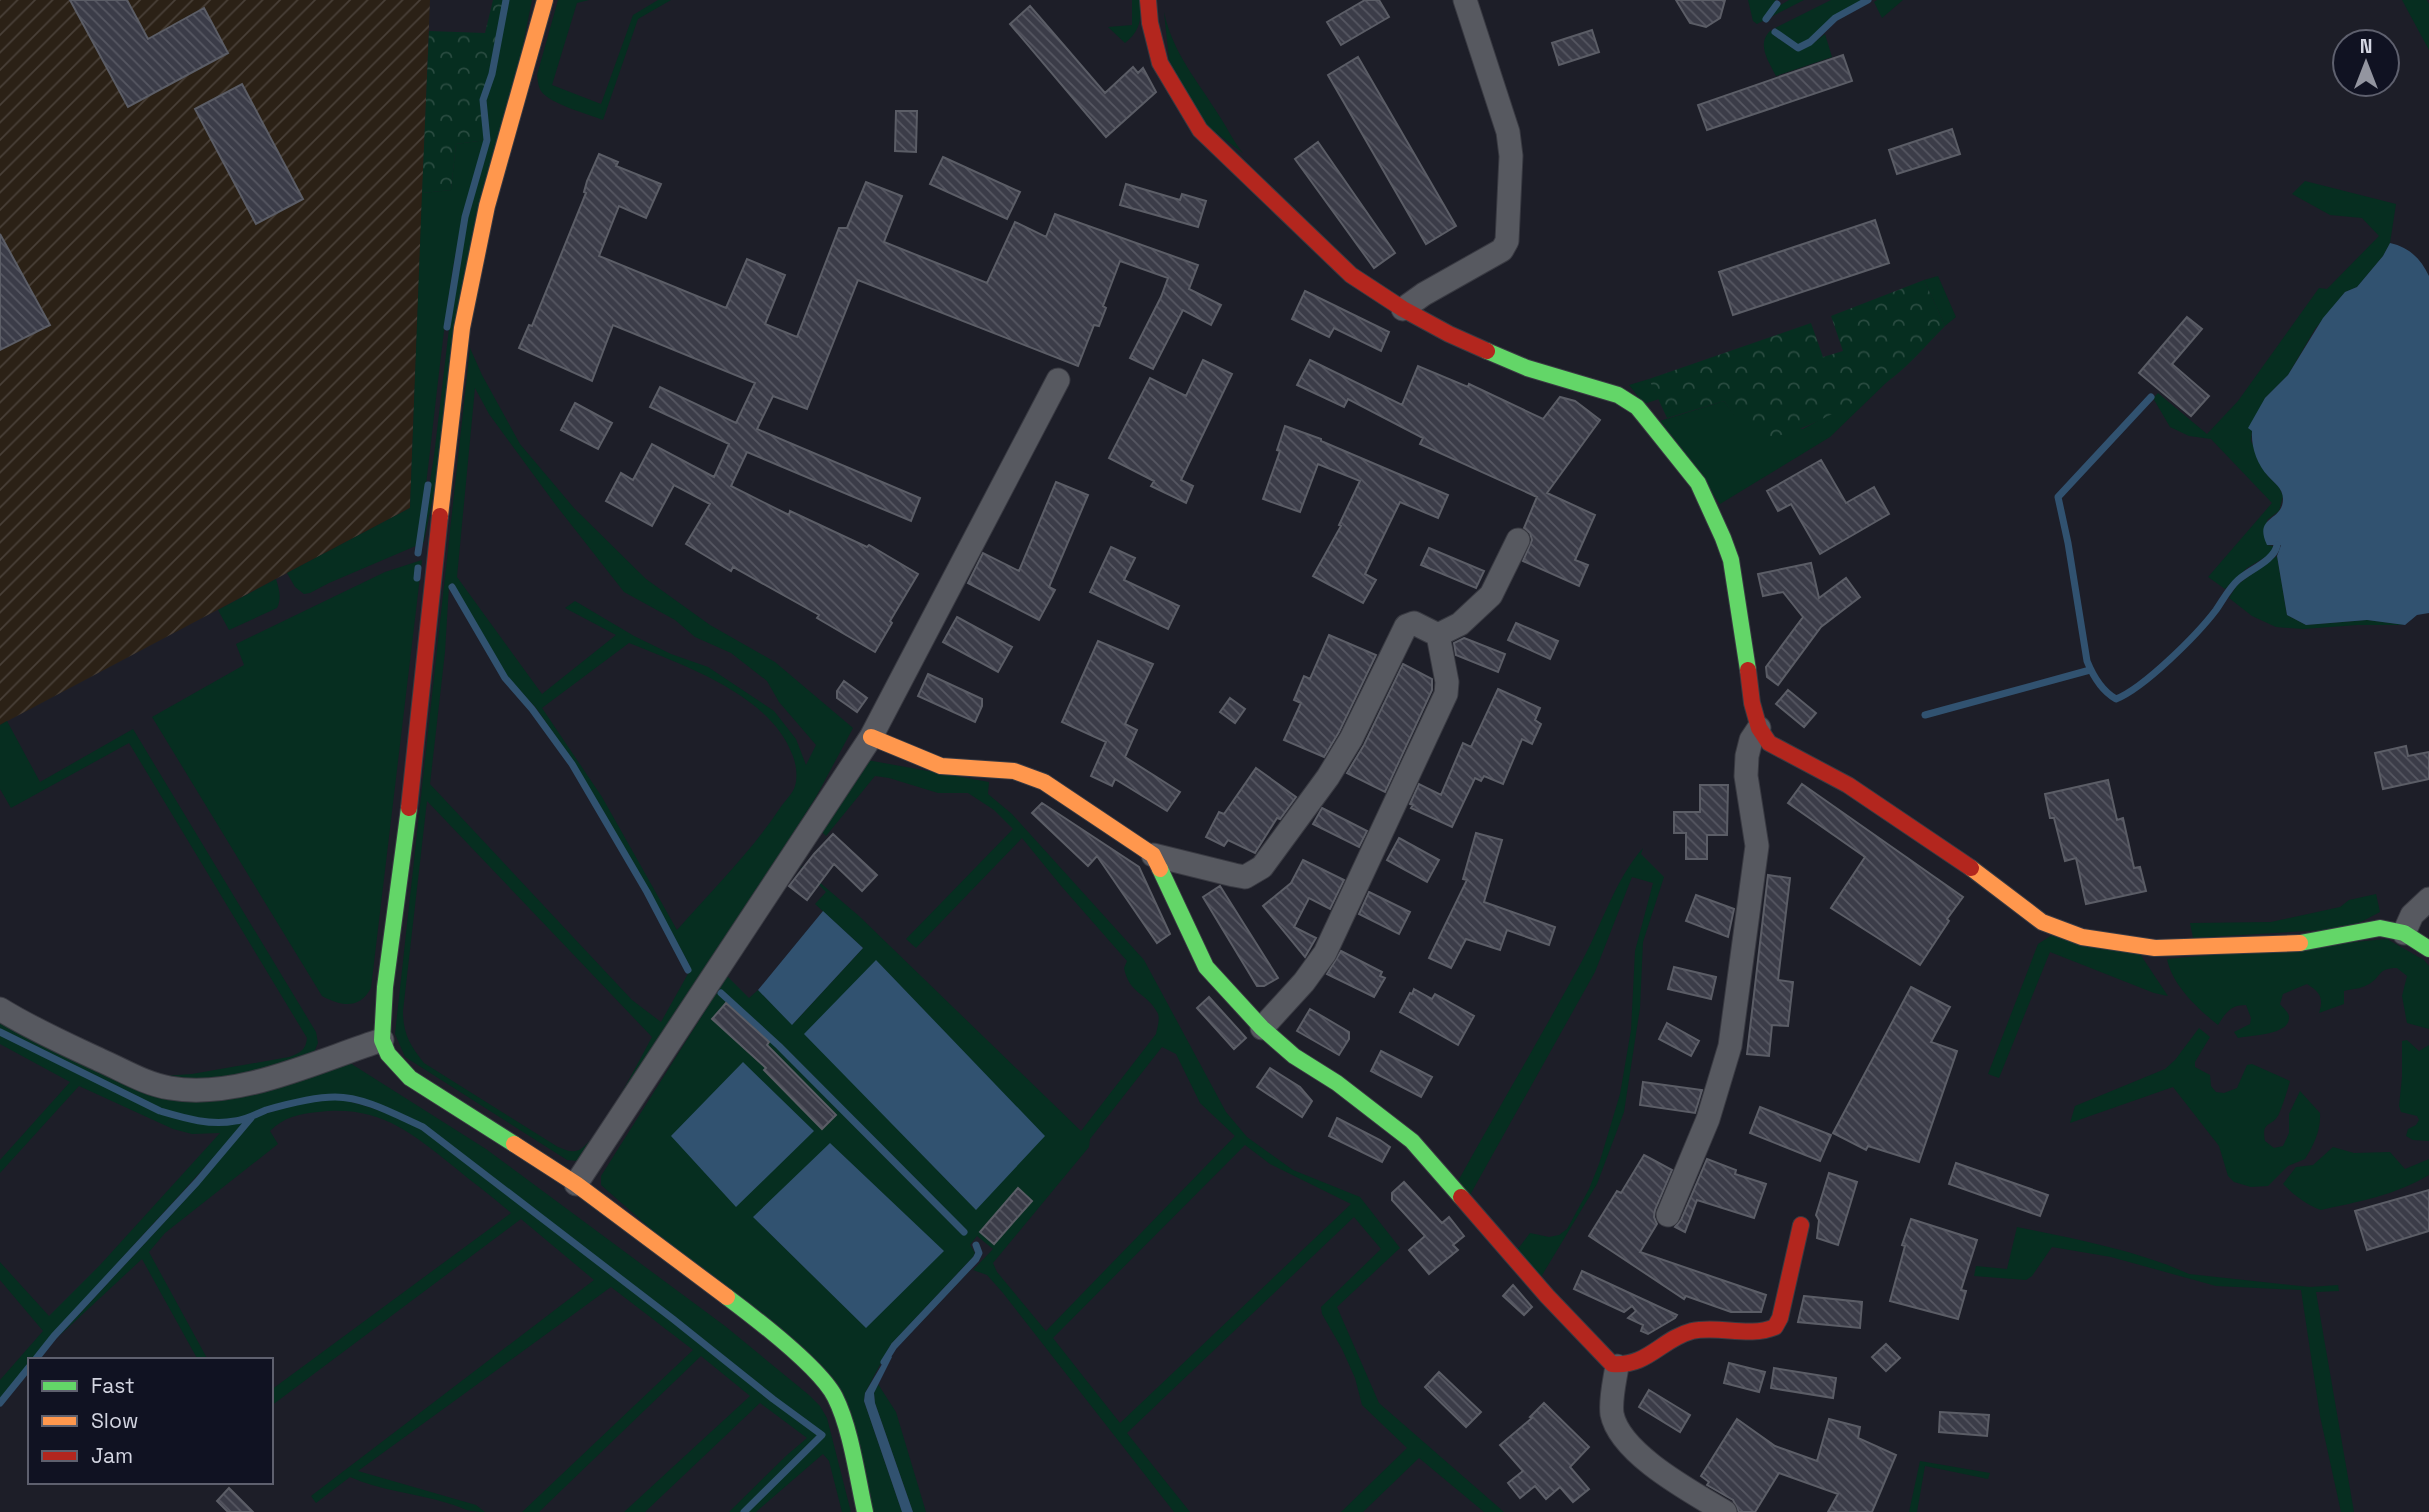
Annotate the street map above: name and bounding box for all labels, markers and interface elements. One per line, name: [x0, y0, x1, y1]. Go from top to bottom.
north arrow: [2331, 28, 2401, 98]
text: N: [2360, 34, 2372, 59]
legend: [28, 1358, 273, 1484]
text: Fast: [91, 1372, 135, 1399]
text: Slow: [91, 1407, 139, 1434]
text: Jam: [91, 1442, 133, 1469]

